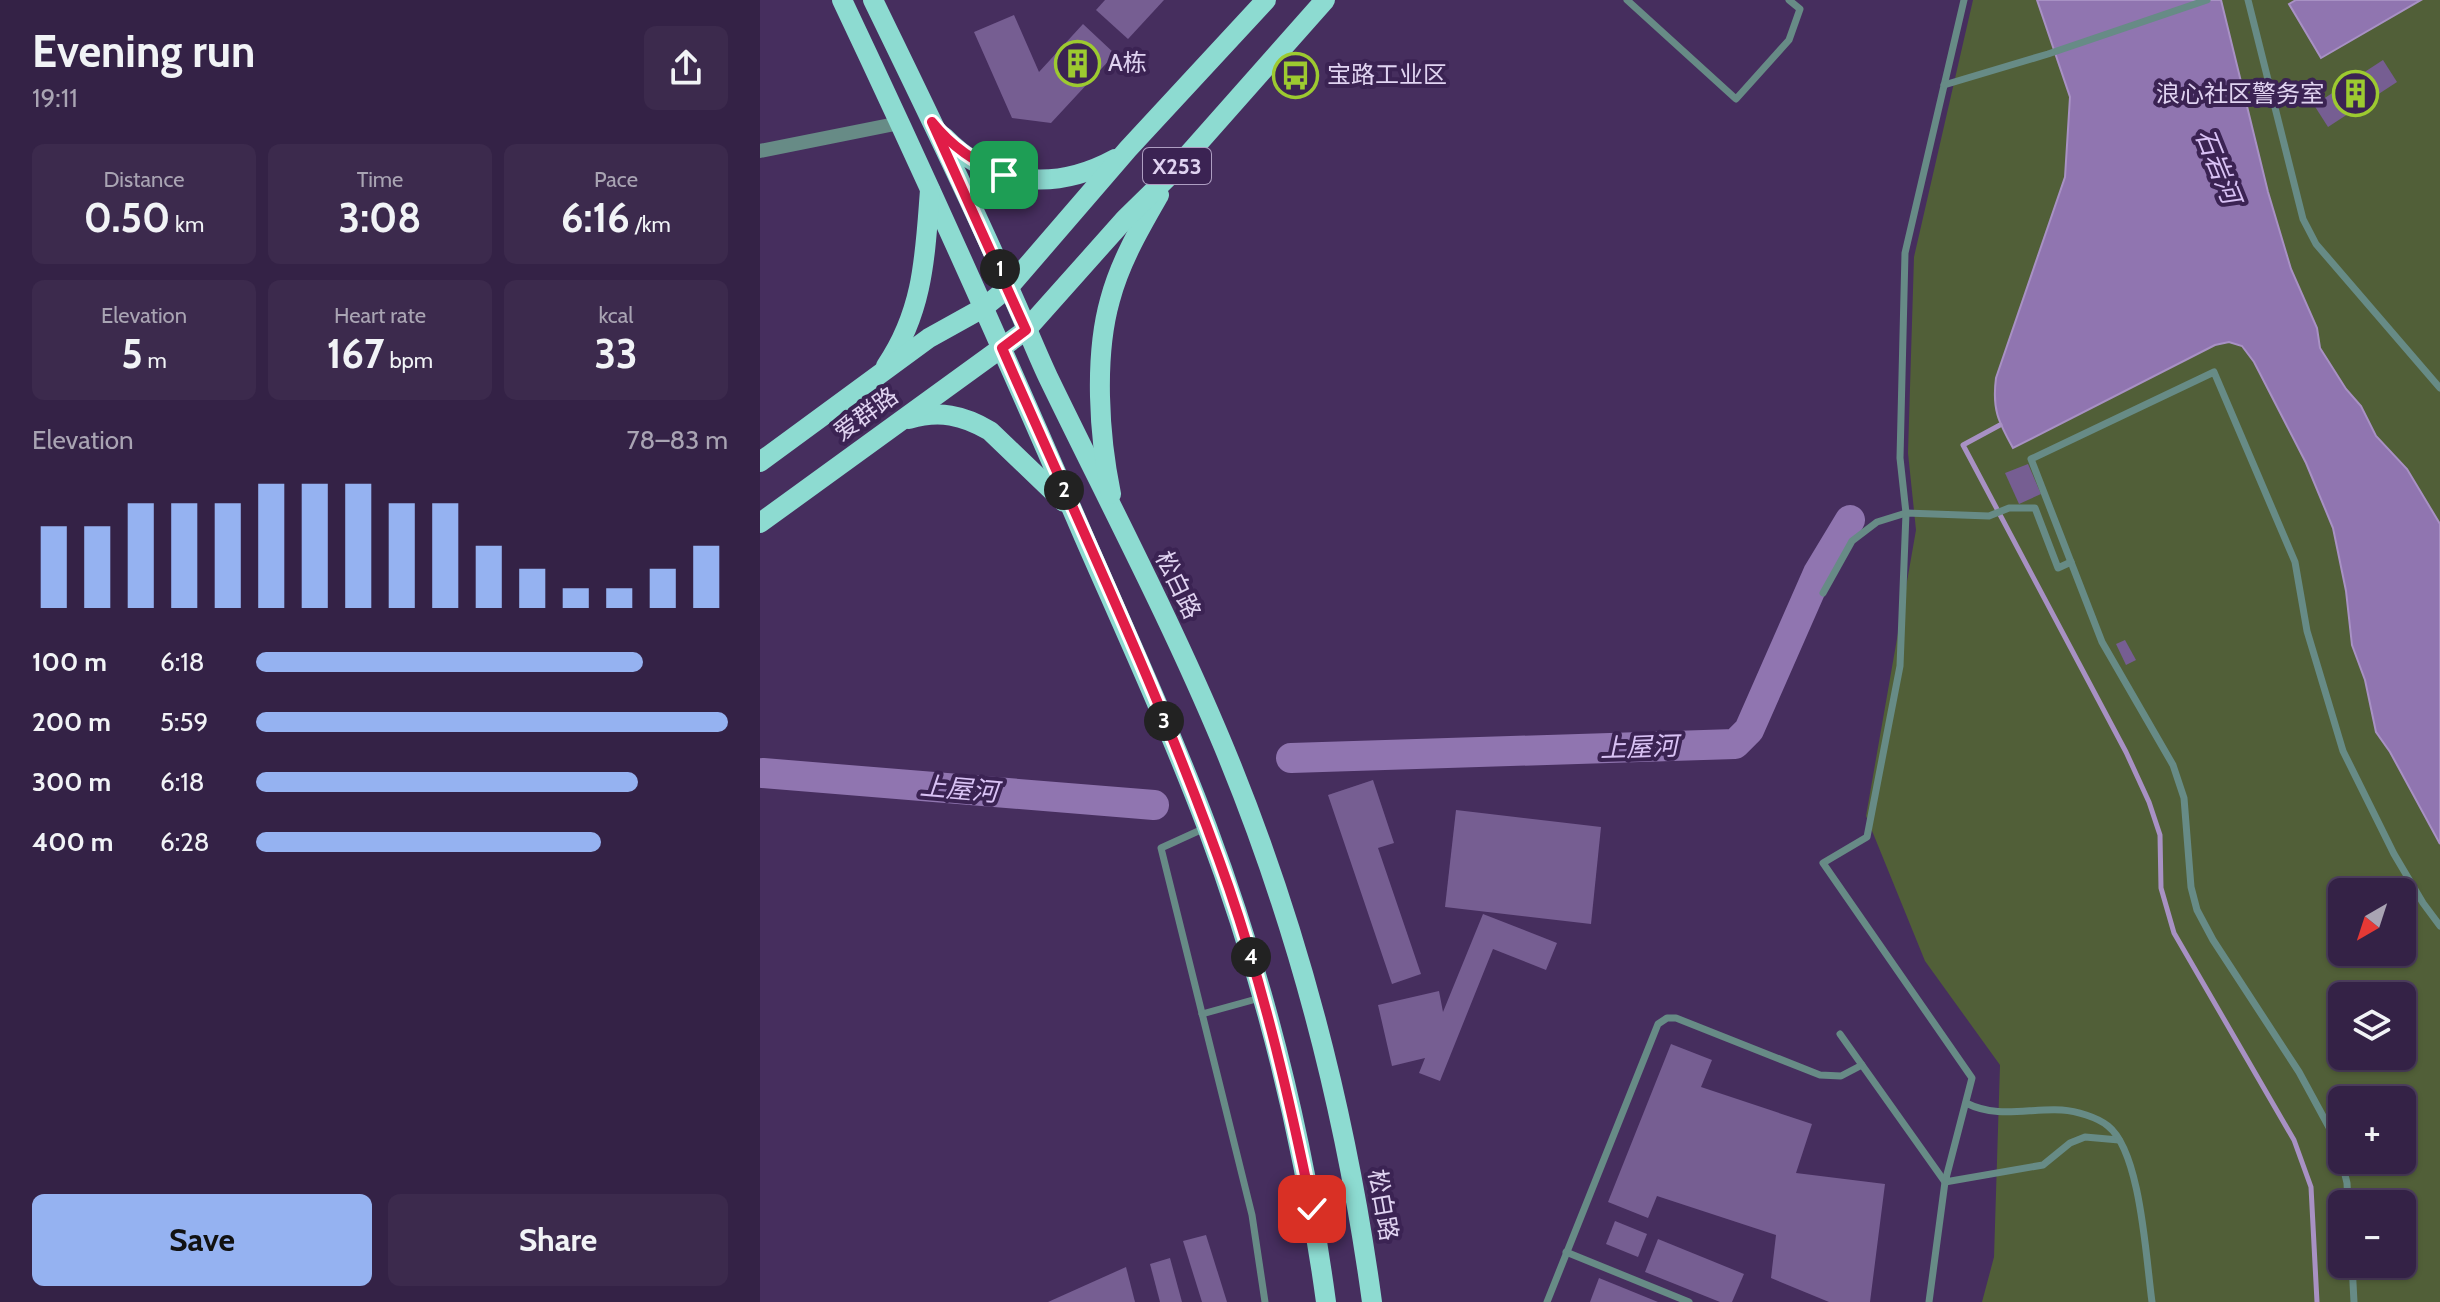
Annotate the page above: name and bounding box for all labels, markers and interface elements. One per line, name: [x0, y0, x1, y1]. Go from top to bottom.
text: Evening run: [32, 25, 255, 78]
button: share: [644, 26, 728, 110]
building icon: A栋: [1053, 39, 1101, 87]
place label: A栋: [1108, 48, 1147, 77]
bus stop icon: 宝路工业区: [1272, 51, 1320, 99]
place label: 宝路工业区: [1327, 60, 1447, 89]
building icon: 浪心社区警务室: [2331, 70, 2379, 118]
place label: 浪心社区警务室: [2156, 79, 2324, 108]
text: 19:11: [32, 82, 78, 114]
water label: 石岩河: [2189, 124, 2249, 213]
pin: [970, 141, 1038, 209]
road number: X253: [1143, 148, 1211, 184]
icon: arrive: [982, 153, 1026, 197]
text: Distance: [104, 166, 184, 193]
text: Time: [357, 166, 403, 193]
text: Pace: [594, 166, 638, 193]
text: 0.50: [84, 193, 170, 242]
text: 3:08: [339, 193, 421, 242]
text: 6:16: [561, 193, 630, 242]
text: km: [170, 211, 204, 238]
text: /km: [630, 211, 671, 238]
pin: 1: [980, 249, 1020, 289]
text: 1: [996, 255, 1004, 282]
text: Elevation: [101, 302, 187, 329]
text: Heart rate: [334, 302, 426, 329]
text: kcal: [598, 302, 634, 329]
text: 5: [121, 329, 143, 378]
text: 167: [327, 329, 384, 378]
text: 33: [594, 329, 638, 378]
text: m: [143, 347, 167, 374]
text: bpm: [384, 347, 433, 374]
street label: 爱群路: [828, 381, 903, 446]
text: Elevation: [32, 424, 134, 456]
text: 78–83 m: [627, 424, 728, 456]
pin: 2: [1044, 470, 1084, 510]
text: 2: [1058, 476, 1070, 503]
street label: 松白路: [1150, 546, 1207, 623]
text: 100 m: [32, 646, 107, 678]
text: 6:18: [160, 646, 204, 678]
pin: 3: [1144, 701, 1184, 741]
text: 200 m: [32, 706, 111, 738]
text: 5:59: [160, 706, 208, 738]
text: 3: [1158, 707, 1170, 734]
water label: 上屋河: [1599, 729, 1684, 764]
text: 300 m: [32, 766, 111, 798]
text: 6:18: [160, 766, 204, 798]
water label: 上屋河: [919, 770, 1004, 809]
text: 400 m: [32, 826, 113, 858]
text: 6:28: [160, 826, 210, 858]
north arrow: [2328, 878, 2416, 966]
map controls: [2328, 878, 2416, 1278]
pin: 4: [1231, 937, 1271, 977]
text: 4: [1244, 943, 1258, 970]
button: layers: [2328, 982, 2416, 1070]
button: +: [2328, 1086, 2416, 1174]
street label: 松白路: [1363, 1167, 1404, 1243]
pin: [1278, 1175, 1346, 1243]
icon: check: [1290, 1187, 1334, 1231]
button: −: [2328, 1190, 2416, 1278]
button: Save: [32, 1194, 372, 1286]
button: Share: [388, 1194, 728, 1286]

